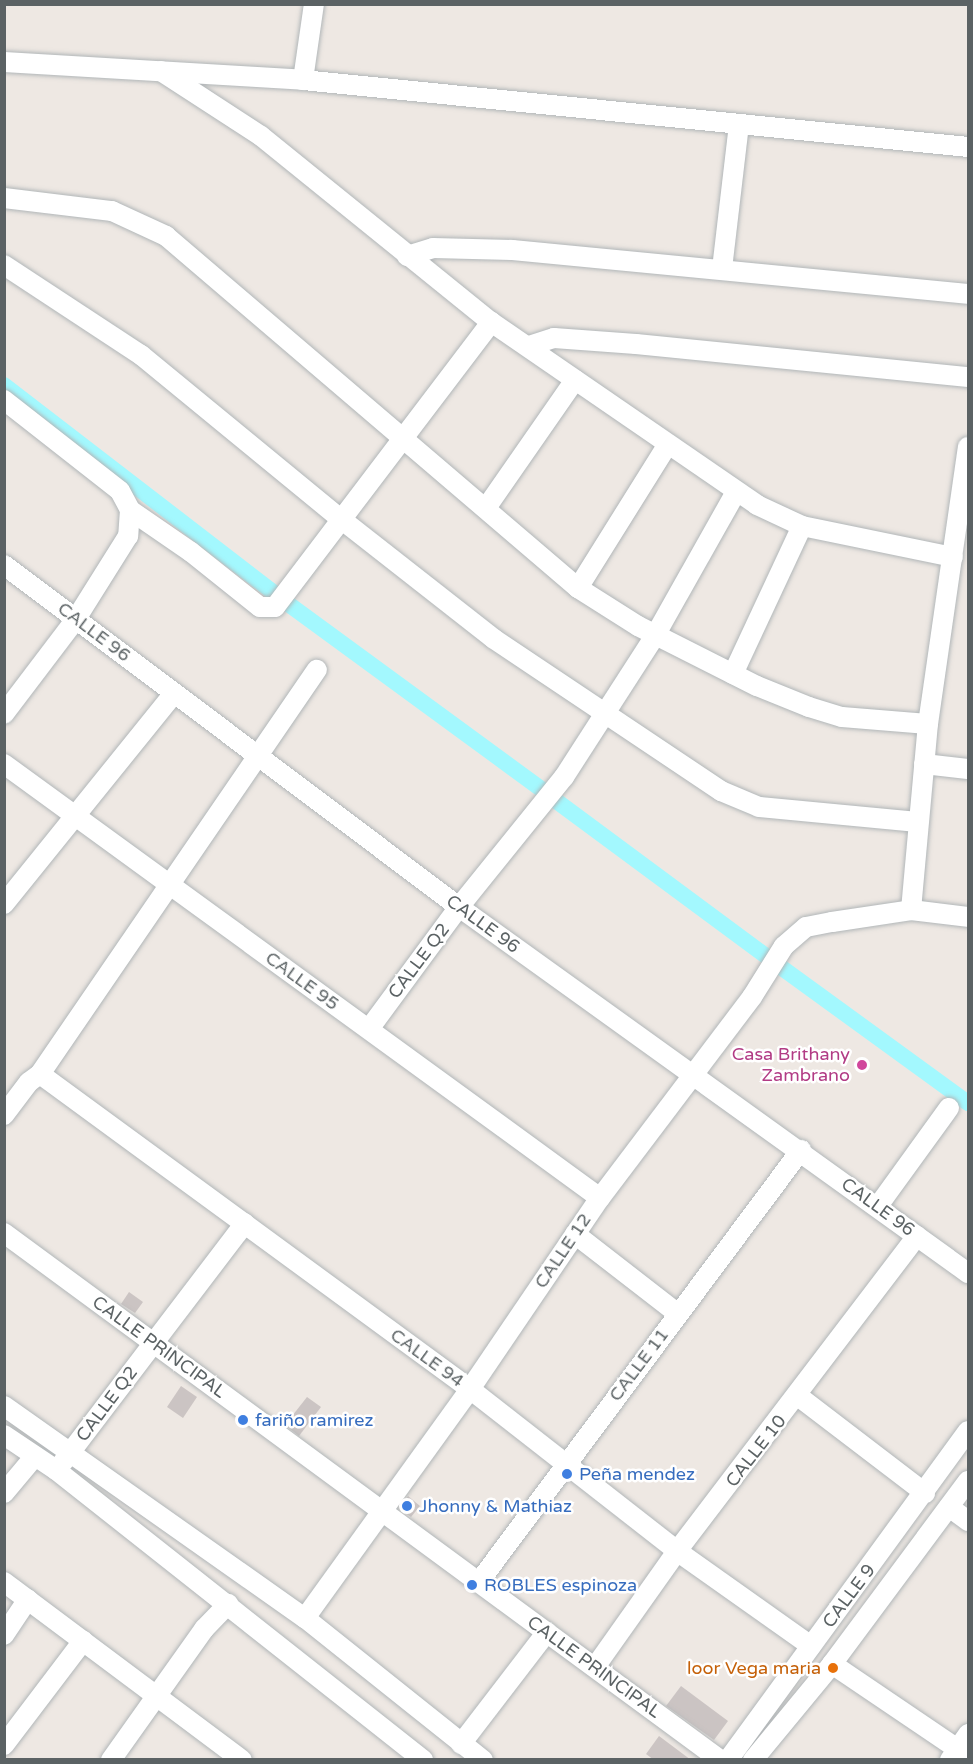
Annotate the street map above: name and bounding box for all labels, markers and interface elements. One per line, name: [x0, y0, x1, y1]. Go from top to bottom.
street label: CALLE 96: [53, 598, 135, 666]
street label: CALLE 96: [442, 890, 524, 958]
street label: CALLE Q2: [384, 919, 454, 1003]
street label: CALLE 95: [261, 947, 343, 1015]
place label: Casa Brithany Zambrano: [732, 1044, 850, 1086]
marker: Casa Brithany Zambrano: [855, 1058, 869, 1072]
street label: CALLE 96: [837, 1173, 919, 1241]
street label: CALLE 12: [530, 1210, 596, 1292]
street label: CALLE PRINCIPAL: [88, 1291, 230, 1403]
street label: CALLE 94: [386, 1324, 468, 1392]
street label: CALLE 11: [605, 1324, 673, 1406]
street label: CALLE Q2: [72, 1362, 142, 1446]
place label: fariño ramirez: [255, 1409, 373, 1431]
street label: CALLE 10: [721, 1411, 791, 1491]
marker: fariño ramirez: [236, 1413, 250, 1427]
place label: Peña mendez: [579, 1463, 695, 1485]
marker: Peña mendez: [560, 1467, 574, 1481]
place label: Jhonny & Mathiaz: [419, 1495, 572, 1517]
marker: Jhonny & Mathiaz: [400, 1499, 414, 1513]
street label: CALLE 9: [818, 1560, 880, 1632]
place label: ROBLES espinoza: [484, 1574, 637, 1596]
marker: ROBLES espinoza: [465, 1578, 479, 1592]
street label: CALLE PRINCIPAL: [523, 1611, 665, 1723]
place label: loor Vega maria: [687, 1657, 821, 1679]
marker: loor Vega maria: [826, 1661, 840, 1675]

